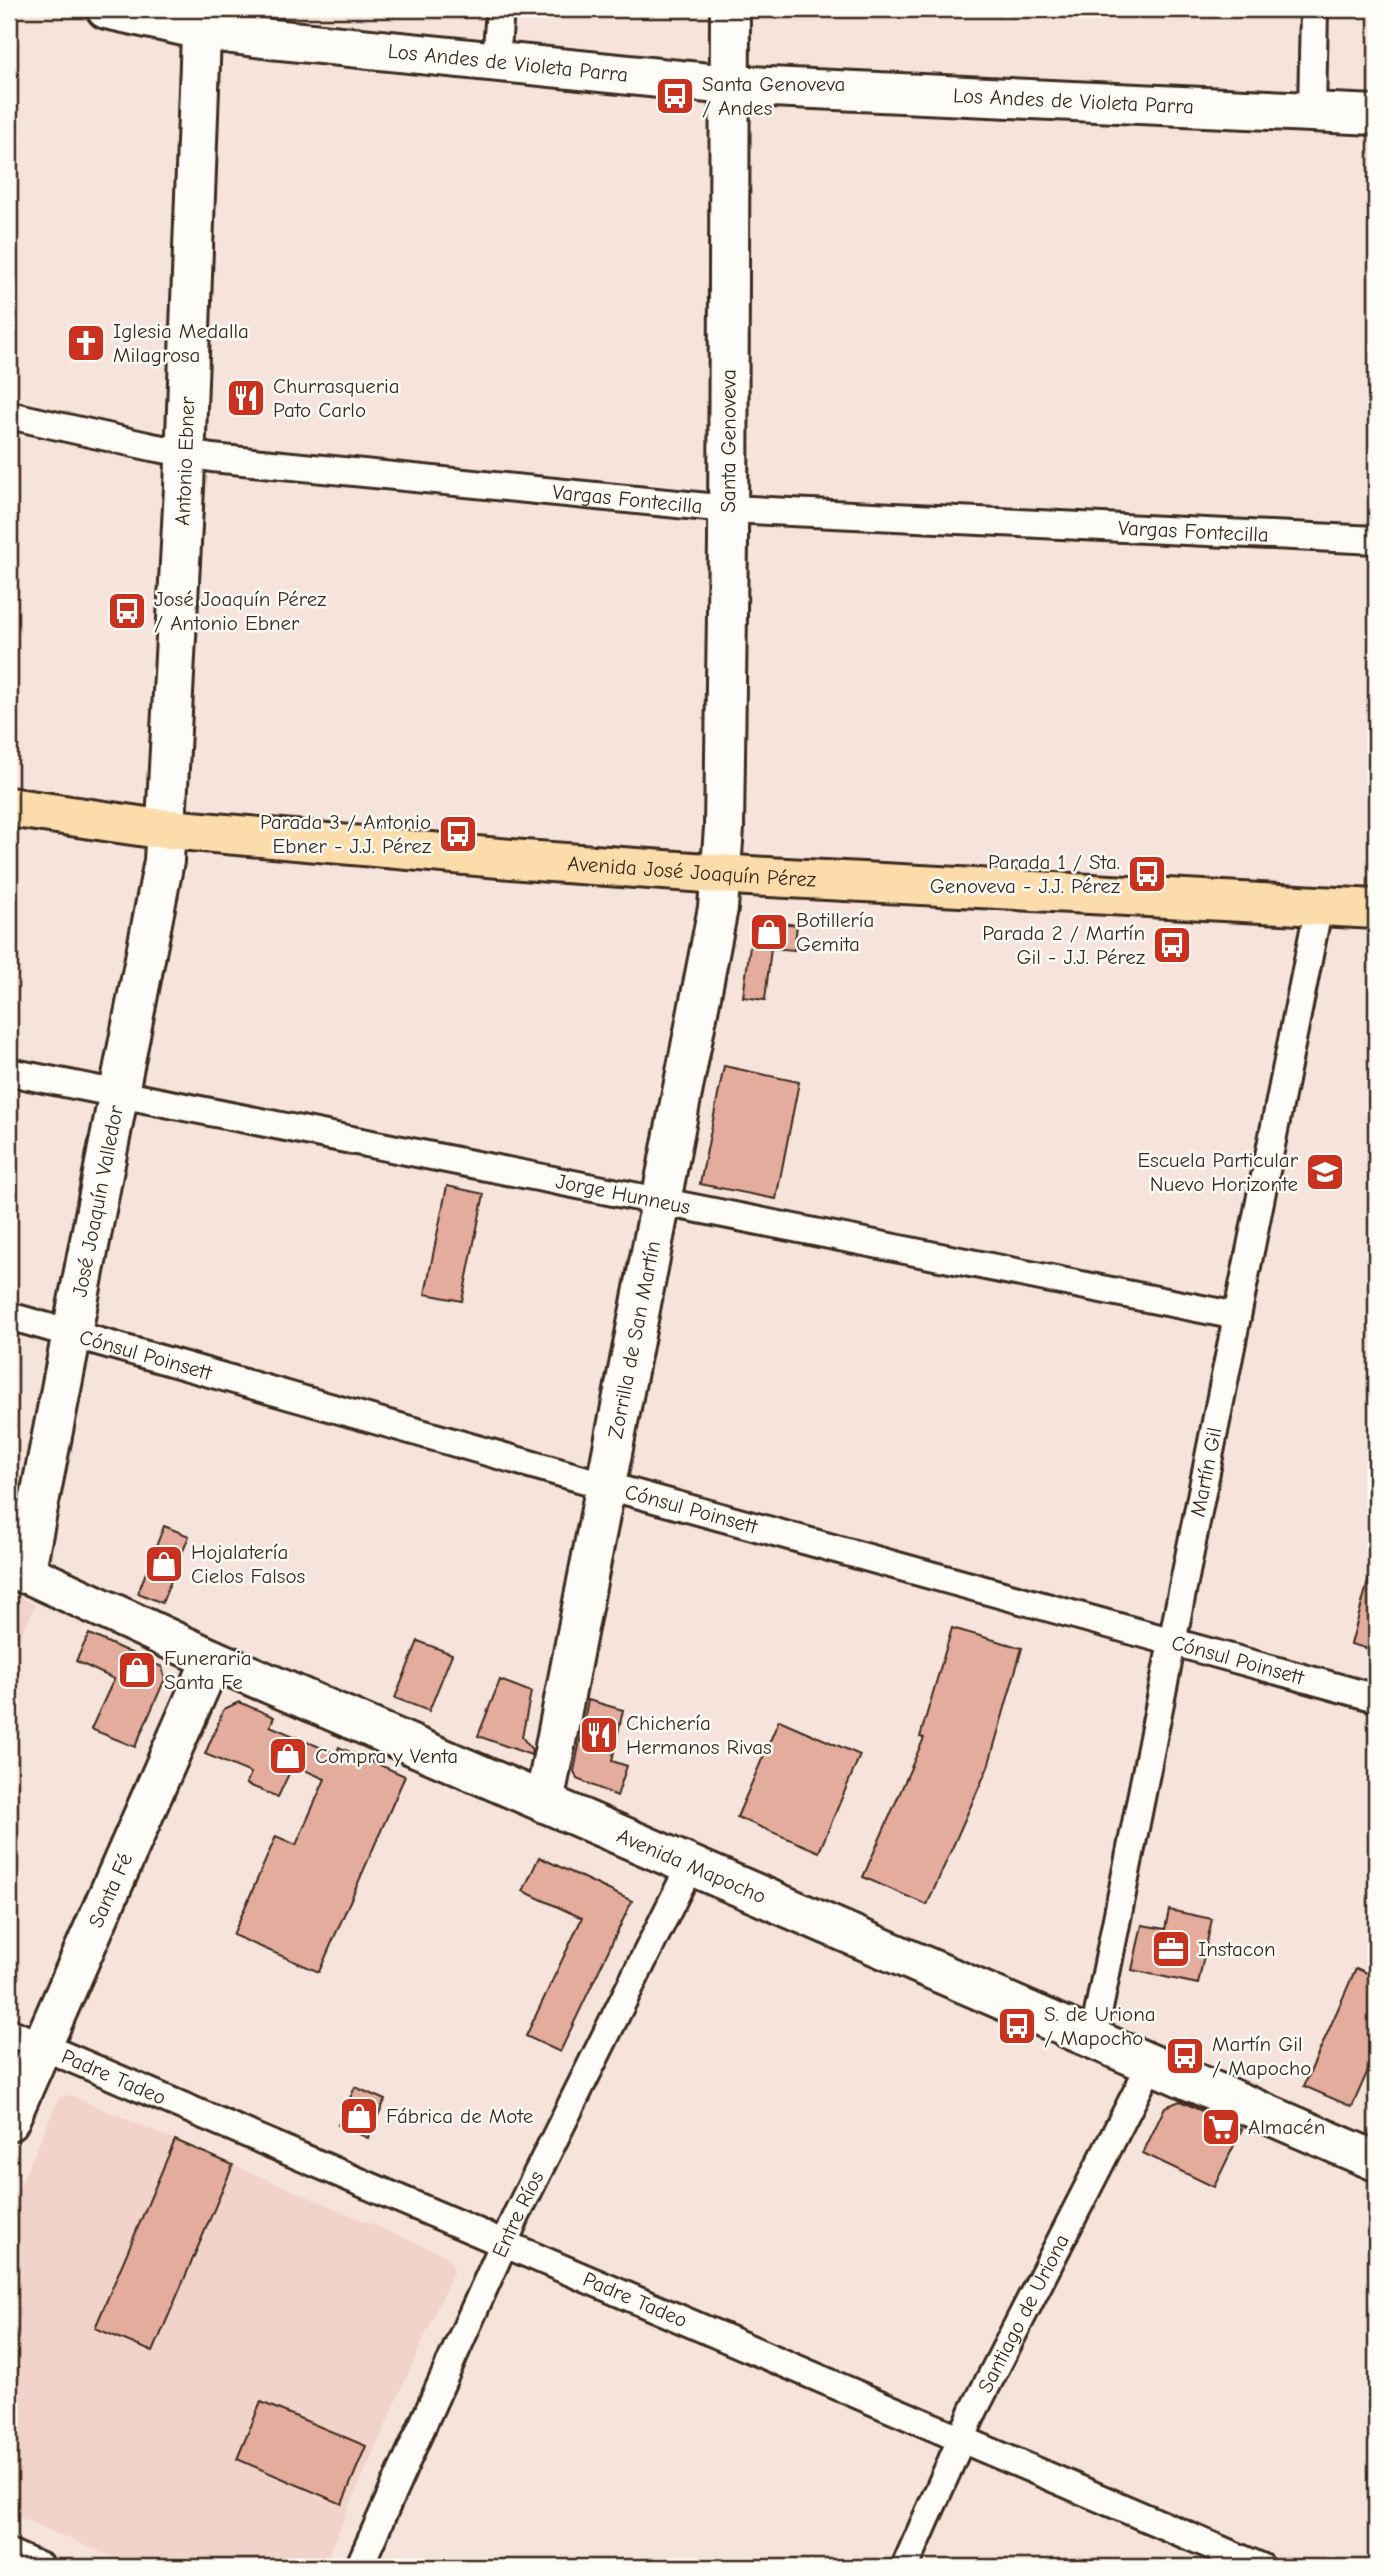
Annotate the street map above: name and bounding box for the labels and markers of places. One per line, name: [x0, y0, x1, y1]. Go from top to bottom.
place label: Santa Genoveva / Andes: [702, 72, 845, 120]
bus stop icon: Santa Genoveva / Andes: [654, 75, 696, 117]
place label: Iglesia Medalla Milagrosa: [113, 319, 249, 367]
church icon: Iglesia Medalla Milagrosa: [65, 322, 107, 364]
place label: Churrasqueria Pato Carlo: [273, 374, 400, 422]
restaurant icon: Churrasqueria Pato Carlo: [225, 377, 267, 419]
place label: José Joaquín Pérez / Antonio Ebner: [154, 587, 326, 635]
bus stop icon: José Joaquín Pérez / Antonio Ebner: [106, 590, 148, 632]
place label: Parada 3 / Antonio Ebner - J.J. Pérez: [260, 810, 431, 858]
bus stop icon: Parada 3 / Antonio Ebner - J.J. Pérez: [437, 813, 479, 855]
place label: Parada 1 / Sta. Genoveva - J.J. Pérez: [930, 850, 1120, 898]
bus stop icon: Parada 1 / Sta. Genoveva - J.J. Pérez: [1126, 853, 1168, 895]
place label: Botillería Gemita: [796, 908, 874, 956]
shop icon: Botillería Gemita: [748, 911, 790, 953]
place label: Parada 2 / Martín Gil - J.J. Pérez: [982, 921, 1145, 969]
bus stop icon: Parada 2 / Martín Gil - J.J. Pérez: [1151, 924, 1193, 966]
place label: Escuela Particular Nuevo Horizonte: [1137, 1148, 1299, 1196]
school or university icon: Escuela Particular Nuevo Horizonte: [1304, 1151, 1346, 1193]
place label: Hojalatería Cielos Falsos: [191, 1540, 305, 1588]
shop icon: Hojalatería Cielos Falsos: [143, 1543, 185, 1585]
place label: Funeraria Santa Fe: [164, 1646, 252, 1694]
shop icon: Funeraria Santa Fe: [116, 1649, 158, 1691]
place label: Chichería Hermanos Rivas: [626, 1711, 772, 1759]
restaurant icon: Chichería Hermanos Rivas: [578, 1714, 620, 1756]
shop icon: Compra y Venta: [267, 1735, 309, 1777]
place label: Compra y Venta: [315, 1744, 458, 1768]
office icon: Instacon: [1150, 1928, 1192, 1970]
place label: Instacon: [1198, 1937, 1276, 1961]
place label: S. de Uriona / Mapocho: [1044, 2002, 1156, 2050]
bus stop icon: S. de Uriona / Mapocho: [996, 2005, 1038, 2047]
place label: Martín Gil / Mapocho: [1212, 2032, 1311, 2080]
bus stop icon: Martín Gil / Mapocho: [1164, 2035, 1206, 2077]
shop icon: Fábrica de Mote: [338, 2095, 380, 2137]
place label: Fábrica de Mote: [386, 2104, 533, 2128]
supermarket icon: Almacén: [1200, 2106, 1242, 2148]
place label: Almacén: [1248, 2115, 1325, 2139]

